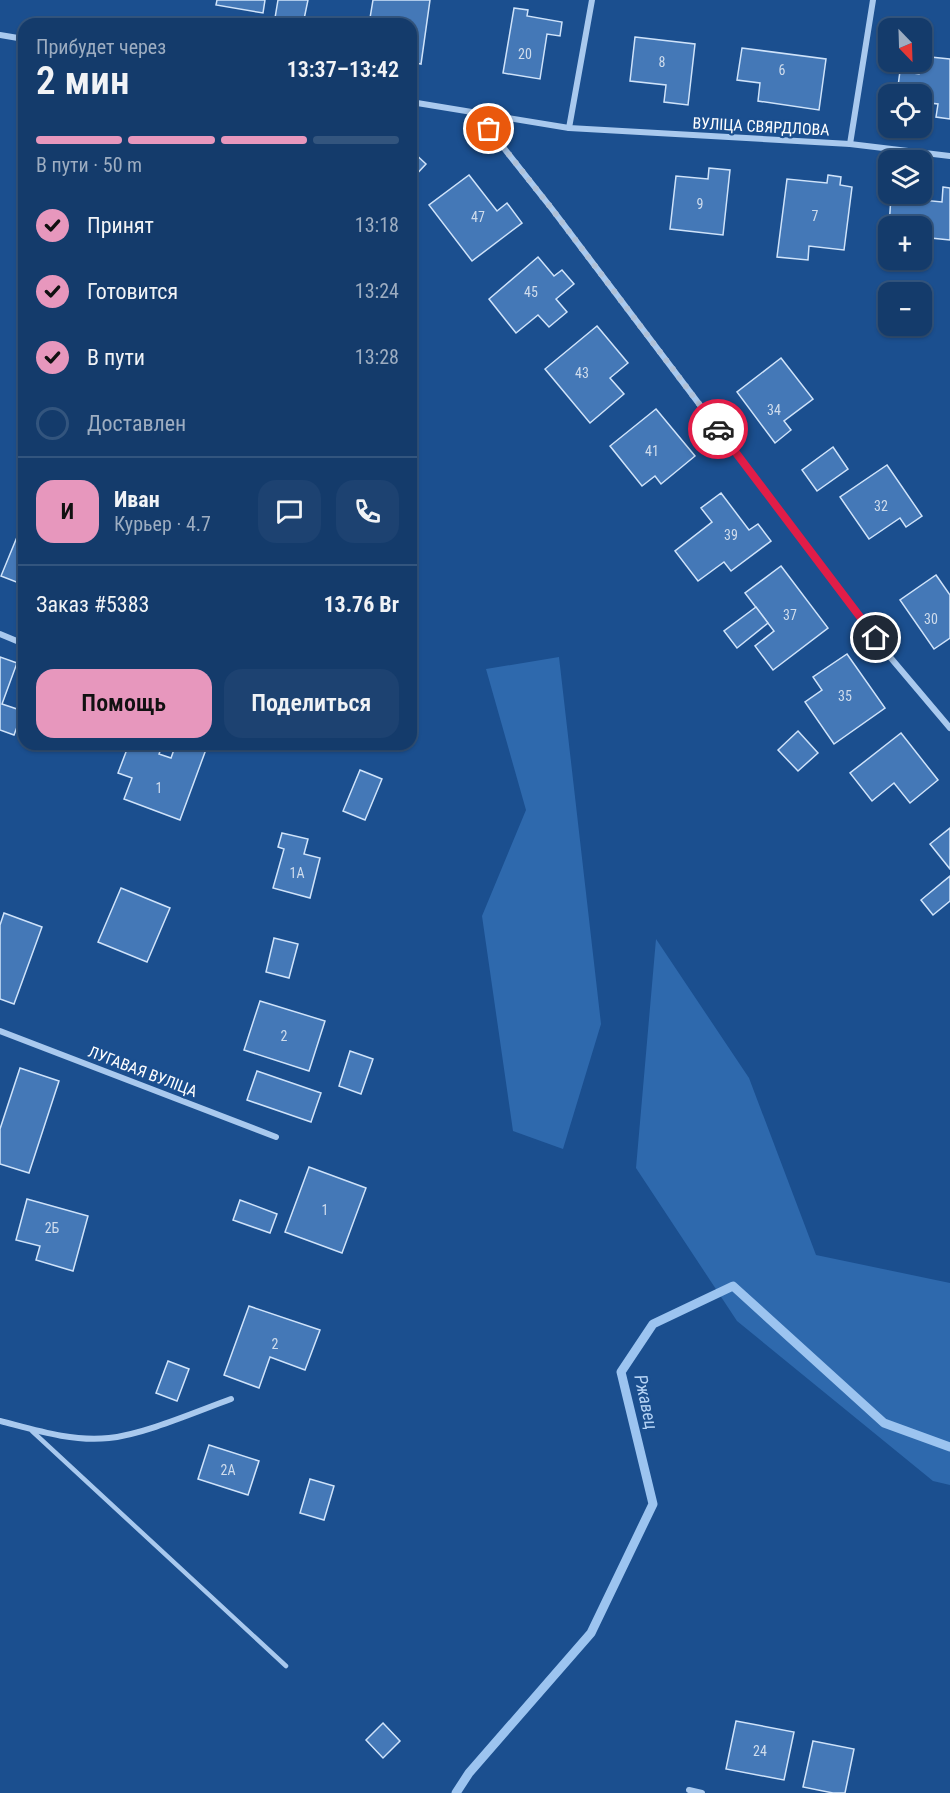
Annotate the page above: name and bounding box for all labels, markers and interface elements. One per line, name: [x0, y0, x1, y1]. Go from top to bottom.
north arrow: [878, 18, 932, 72]
map controls: [878, 18, 932, 336]
text: Прибудет через: [36, 35, 166, 59]
house number: 20: [518, 46, 532, 62]
house number: 8: [659, 54, 666, 70]
text: 13:37–13:42: [287, 57, 399, 82]
text: 2 мин: [36, 58, 129, 104]
house number: 6: [779, 62, 786, 78]
button: locate: [878, 84, 932, 138]
pin: [463, 103, 514, 154]
icon: bag: [472, 112, 505, 145]
street label: ВУЛІЦА СВЯРДЛОВА: [692, 113, 830, 140]
button: layers: [878, 150, 932, 204]
text: В пути · 50 m: [36, 153, 142, 177]
house number: 9: [697, 196, 703, 212]
house number: 7: [812, 208, 819, 224]
icon: check: [36, 209, 69, 242]
house number: 47: [471, 209, 485, 225]
text: Принят: [87, 213, 154, 238]
text: 13:18: [355, 213, 399, 237]
button: +: [878, 216, 932, 270]
icon: check: [36, 275, 69, 308]
text: Готовится: [87, 279, 178, 304]
text: 13:24: [355, 279, 399, 303]
button: −: [878, 282, 932, 336]
house number: 45: [524, 284, 538, 300]
icon: check: [36, 341, 69, 374]
text: В пути: [87, 345, 145, 370]
text: 13:28: [355, 345, 399, 369]
house number: 43: [575, 365, 589, 381]
courier: [688, 399, 748, 459]
house number: 34: [767, 402, 781, 418]
text: Доставлен: [87, 411, 186, 436]
icon: car: [702, 413, 735, 446]
house number: 41: [645, 443, 659, 459]
button: chat: [258, 480, 321, 543]
button: phone: [336, 480, 399, 543]
text: Иван: [114, 487, 160, 512]
house number: 32: [874, 498, 888, 514]
text: И: [61, 499, 74, 524]
text: Курьер · 4.7: [114, 512, 211, 536]
house number: 39: [724, 527, 738, 543]
text: Заказ #5383: [36, 592, 149, 617]
text: 13.76 Br: [323, 592, 399, 617]
house number: 37: [783, 607, 797, 623]
house number: 30: [924, 611, 938, 627]
pin: [850, 612, 901, 663]
icon: home: [859, 621, 892, 654]
button: Помощь: [36, 669, 212, 738]
button: Поделиться: [224, 669, 399, 738]
house number: 35: [838, 688, 852, 704]
house number: 1: [156, 780, 162, 796]
house number: 1А: [290, 865, 304, 881]
house number: 2: [281, 1028, 288, 1044]
street label: ЛУГАВАЯ ВУЛІЦА: [86, 1042, 200, 1101]
house number: 1: [322, 1202, 328, 1218]
house number: 2Б: [45, 1220, 60, 1236]
house number: 2: [272, 1336, 279, 1352]
water label: Ржавец: [630, 1372, 663, 1431]
house number: 2А: [221, 1462, 235, 1478]
house number: 24: [753, 1743, 767, 1759]

